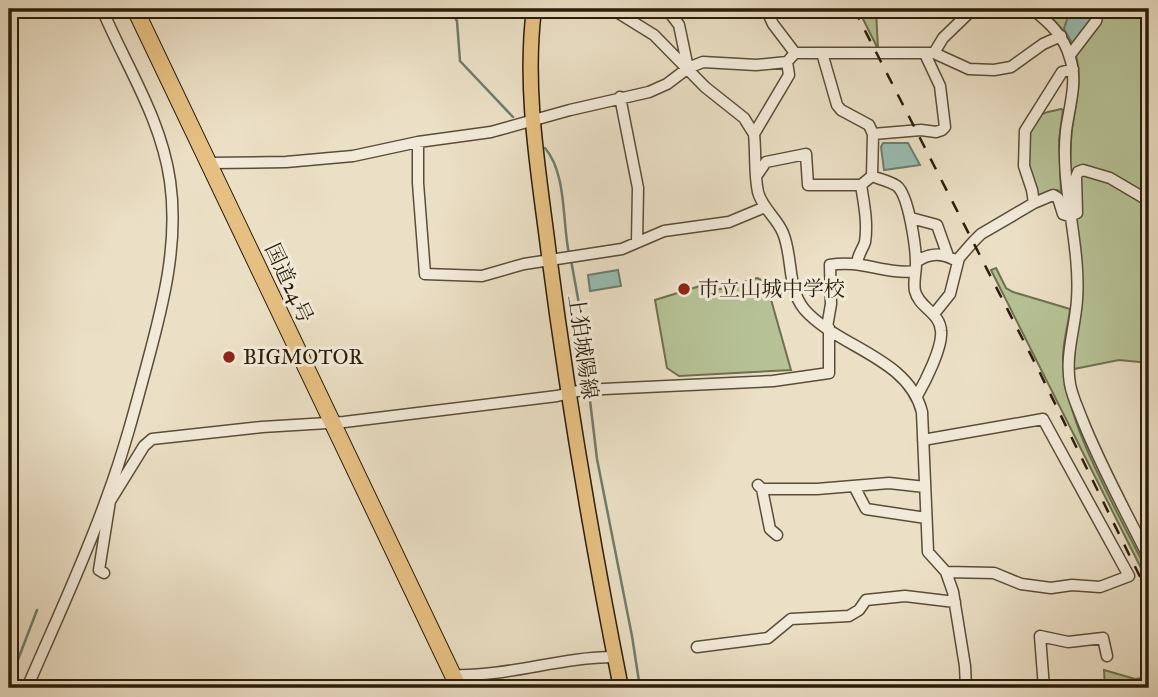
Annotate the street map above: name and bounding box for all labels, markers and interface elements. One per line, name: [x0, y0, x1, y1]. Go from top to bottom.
street label: 国道24号: [259, 239, 319, 327]
place label: 市立山城中学校: [698, 276, 845, 302]
marker: 市立山城中学校: [676, 281, 692, 297]
street label: 上狛城陽線: [563, 293, 603, 401]
place label: BIGMOTOR: [243, 344, 364, 370]
marker: BIGMOTOR: [221, 349, 237, 365]

